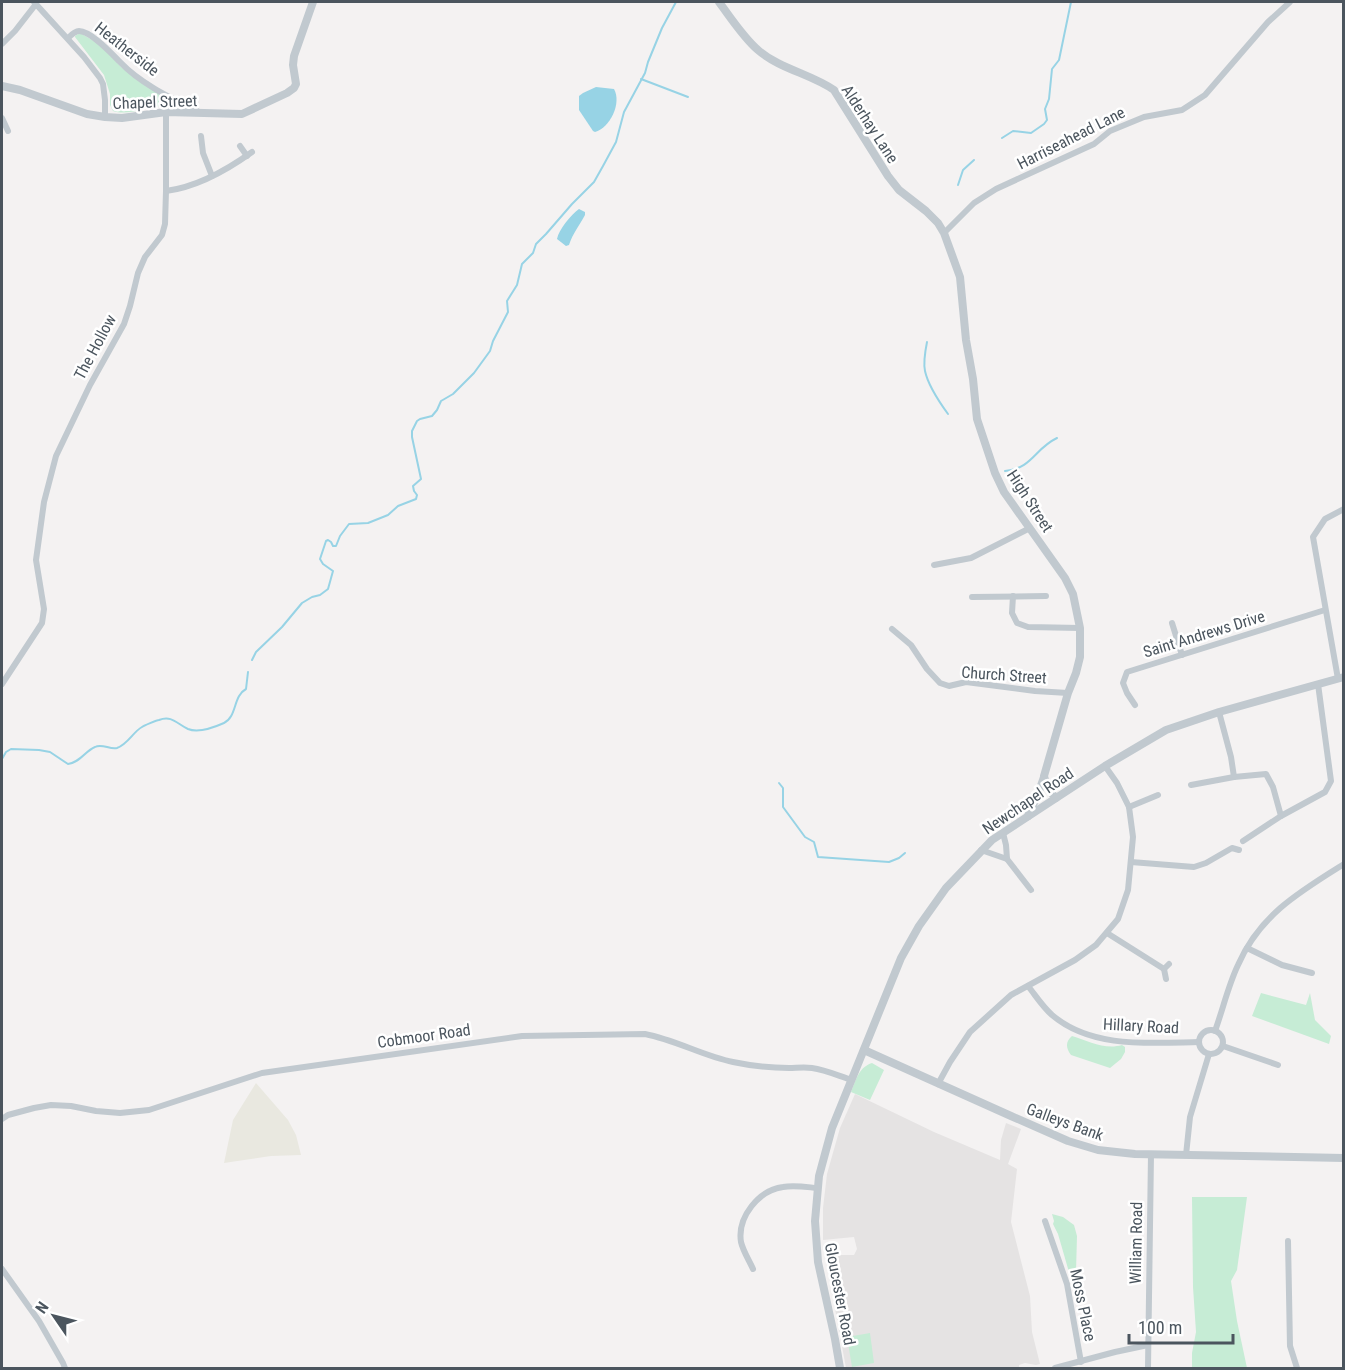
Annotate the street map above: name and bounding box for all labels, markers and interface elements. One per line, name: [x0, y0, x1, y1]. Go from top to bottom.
street label: Heatherside: [91, 18, 163, 80]
street label: Alderhay Lane: [838, 81, 902, 167]
street label: Chapel Street: [112, 91, 198, 113]
street label: Harriseahead Lane: [1014, 103, 1128, 173]
street label: The Hollow: [70, 311, 120, 383]
street label: High Street: [1003, 466, 1057, 536]
street label: Saint Andrews Drive: [1141, 606, 1267, 662]
street label: Church Street: [961, 663, 1048, 687]
street label: Newchapel Road: [979, 764, 1077, 838]
street label: Hillary Road: [1103, 1015, 1179, 1037]
street label: Cobmoor Road: [376, 1020, 472, 1052]
street label: Galleys Bank: [1024, 1099, 1107, 1145]
street label: William Road: [1126, 1202, 1146, 1284]
street label: Gloucester Road: [821, 1241, 859, 1347]
street label: Moss Place: [1066, 1267, 1100, 1343]
north arrow: [24, 1286, 84, 1346]
text: N: [32, 1298, 53, 1317]
scale bar: [1129, 1307, 1232, 1345]
text: 100 m: [1138, 1317, 1182, 1338]

